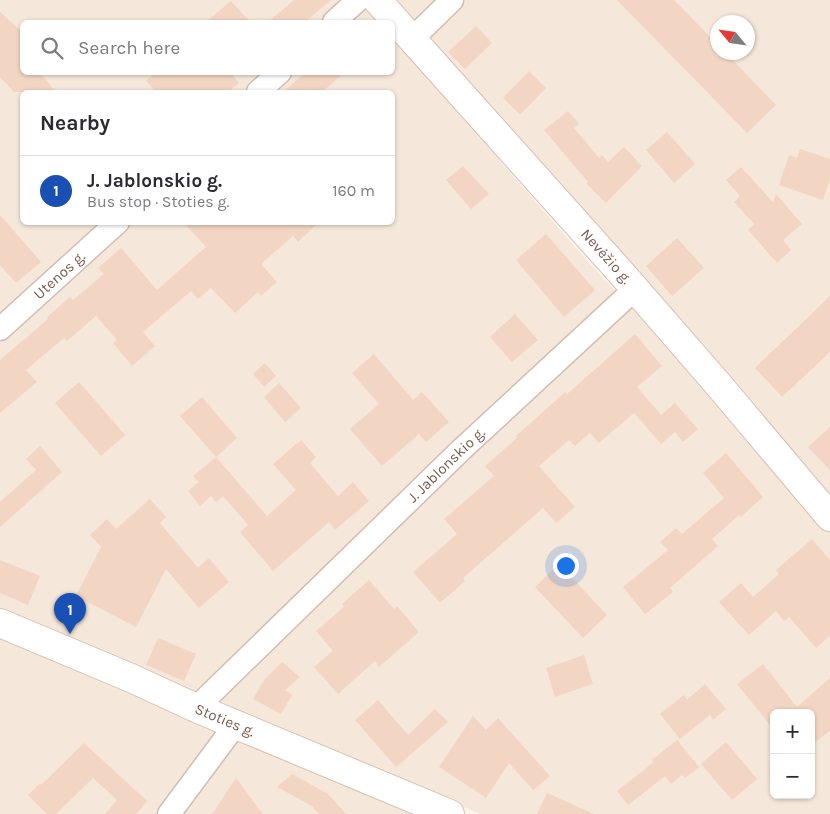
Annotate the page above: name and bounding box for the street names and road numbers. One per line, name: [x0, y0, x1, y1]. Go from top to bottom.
street label: Nevėžio g.: [577, 225, 636, 288]
street label: Utenos g.: [30, 247, 89, 303]
street label: J. Jablonskio g.: [404, 423, 489, 506]
street label: Stoties g.: [192, 700, 258, 741]

